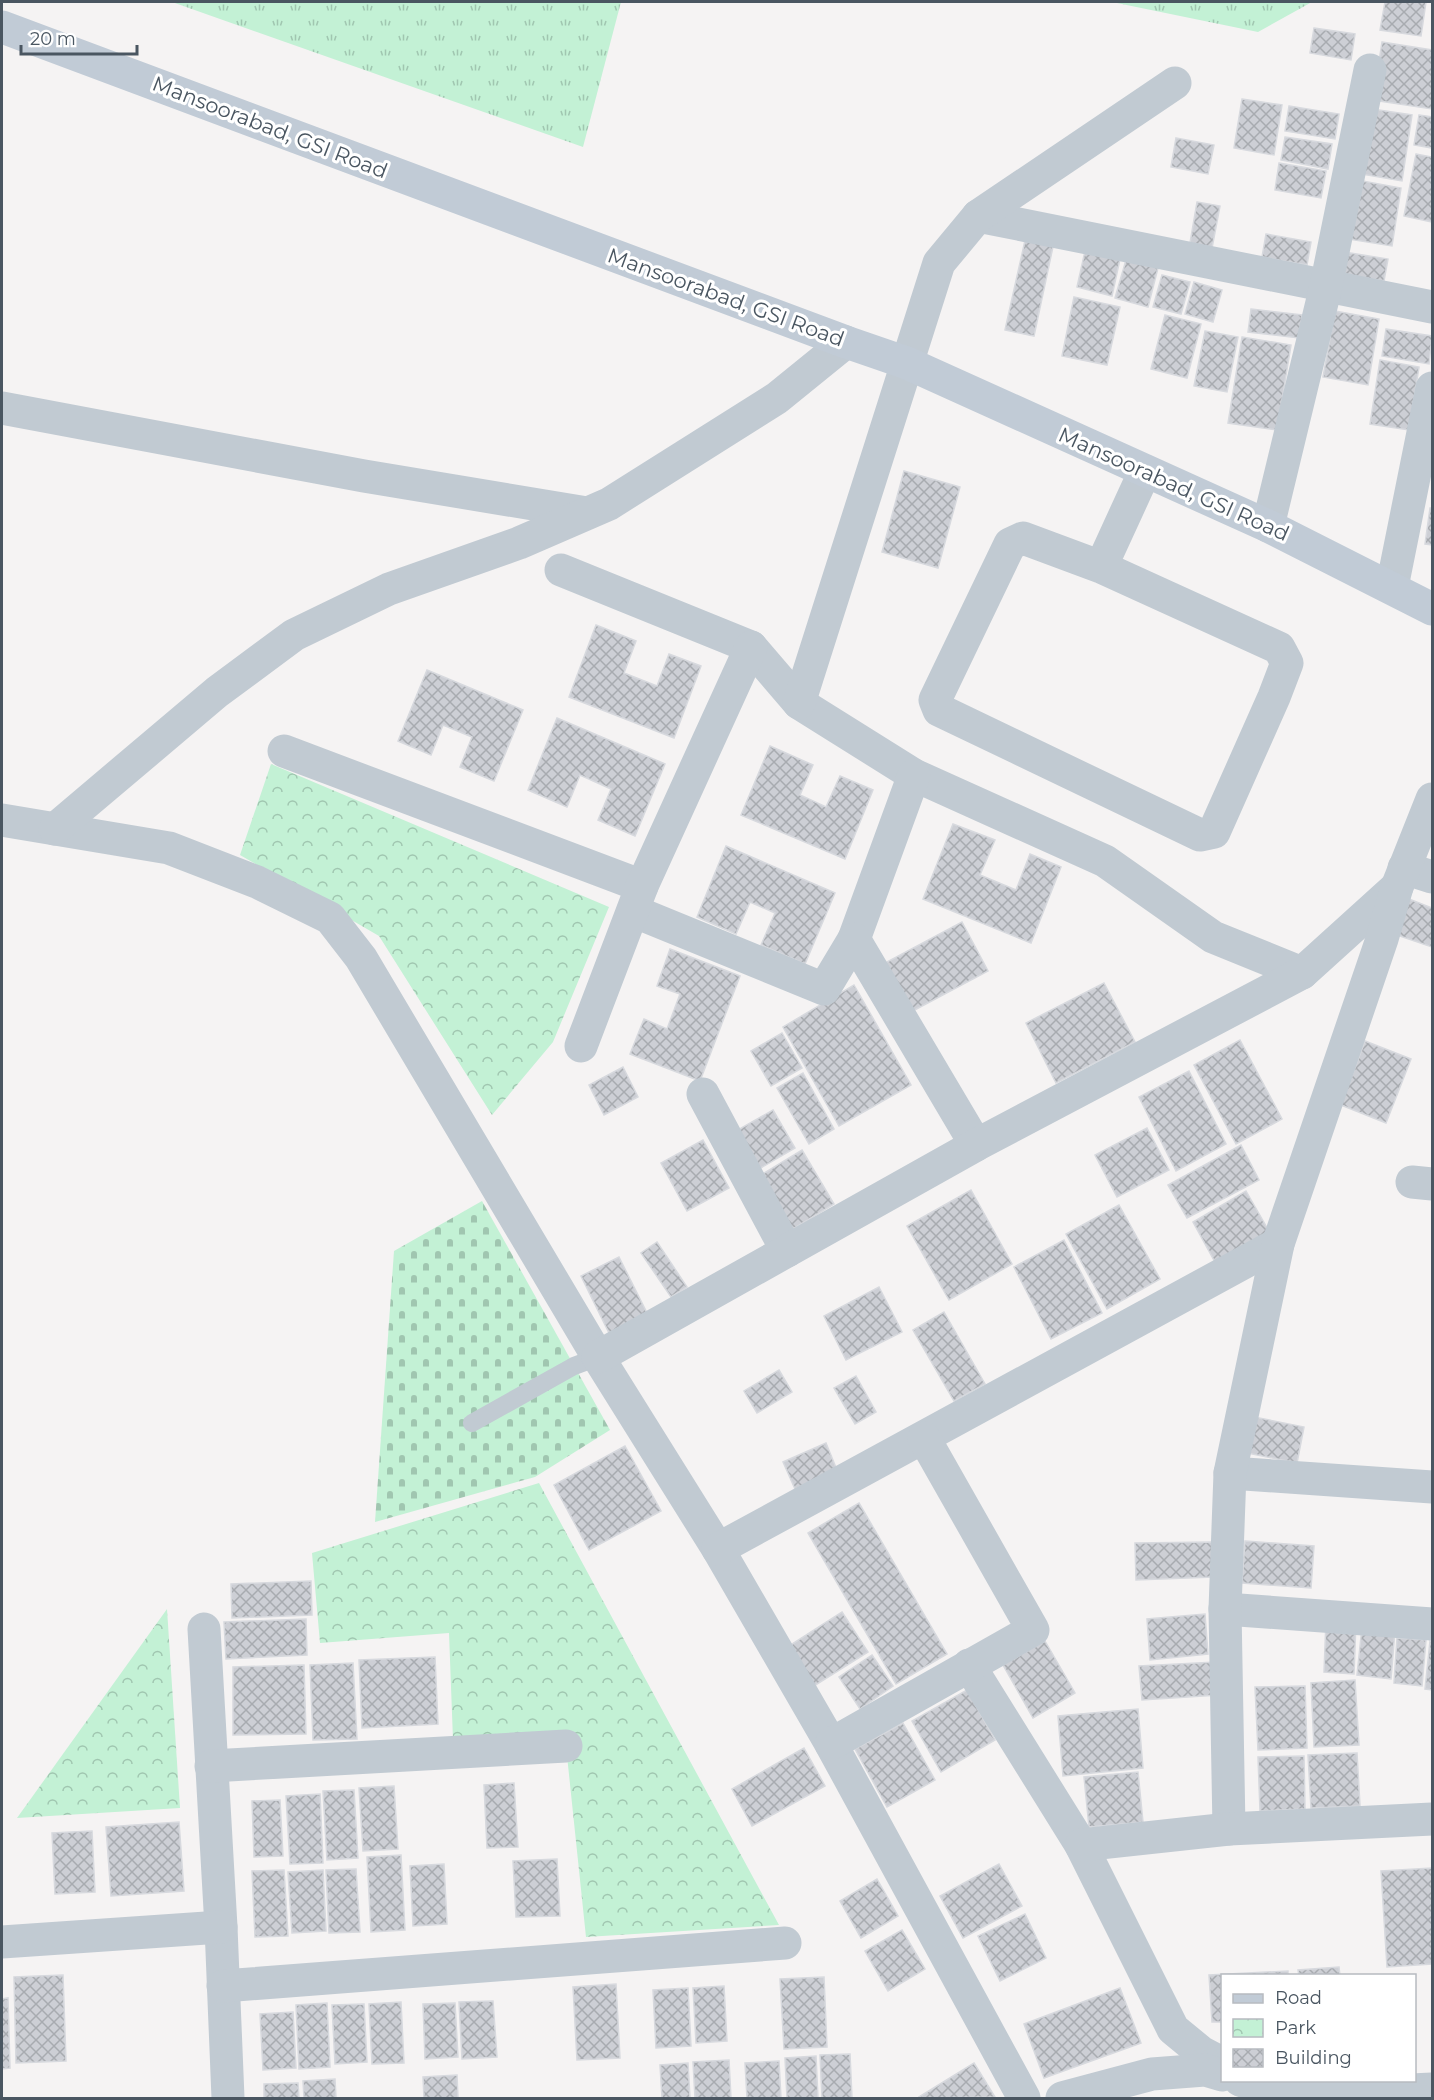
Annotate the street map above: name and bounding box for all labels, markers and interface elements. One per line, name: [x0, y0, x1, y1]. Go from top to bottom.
scale bar: [21, 18, 136, 56]
text: 20 m: [30, 28, 76, 50]
street label: Mansoorabad, GSI Road: [149, 71, 391, 183]
street label: Mansoorabad, GSI Road: [604, 243, 848, 351]
street label: Mansoorabad, GSI Road: [1055, 422, 1293, 546]
legend: [1221, 1974, 1416, 2082]
text: Road: [1275, 1987, 1322, 2009]
text: Park: [1275, 2017, 1316, 2039]
text: Building: [1275, 2047, 1352, 2069]

